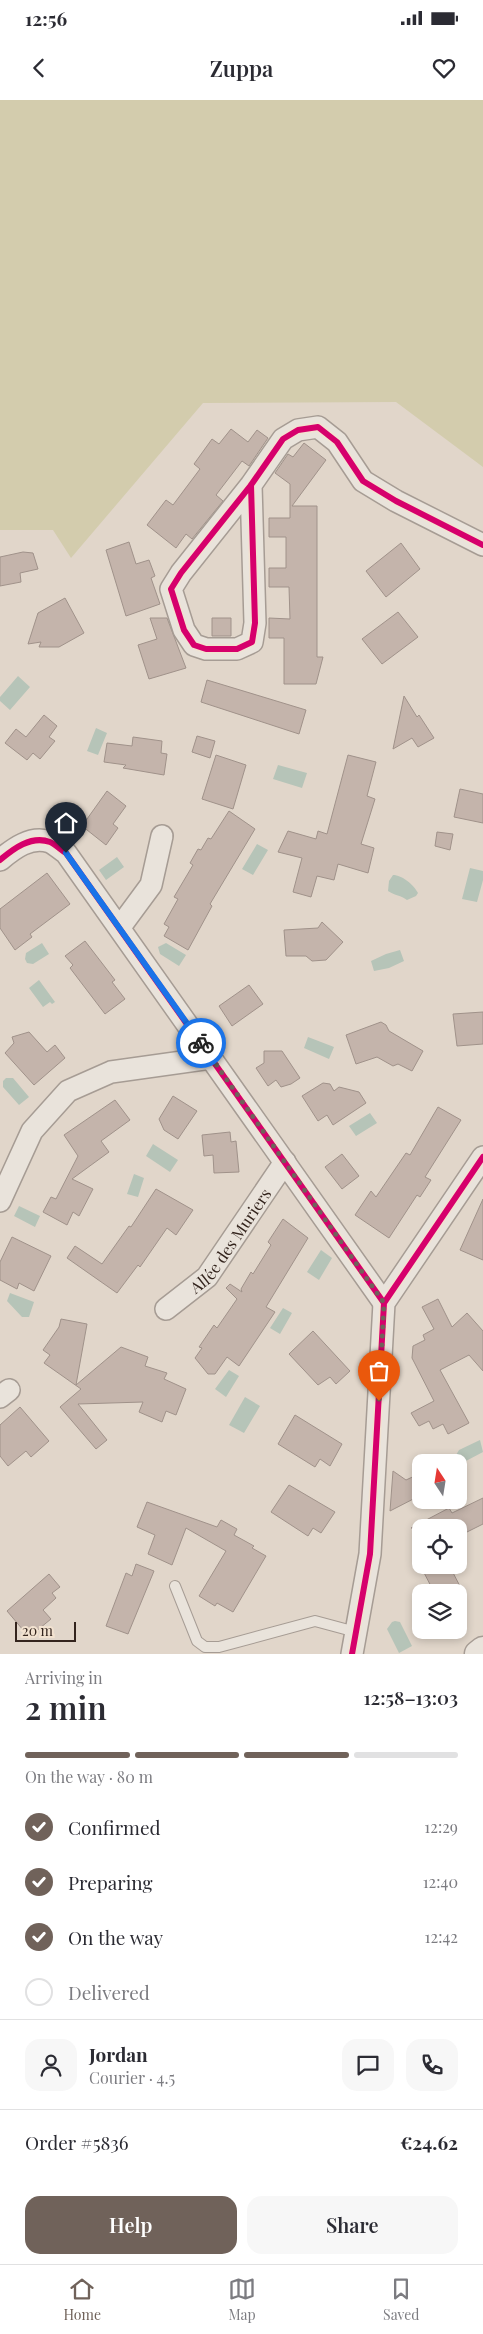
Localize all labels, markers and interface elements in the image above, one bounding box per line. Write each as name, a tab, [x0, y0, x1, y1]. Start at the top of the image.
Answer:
text: 12:56	[25, 5, 67, 31]
text: Zuppa	[210, 53, 273, 83]
icon: back	[25, 54, 53, 82]
icon: heart	[430, 54, 458, 82]
pin	[45, 802, 87, 853]
icon: home	[52, 809, 80, 837]
courier	[176, 1018, 226, 1068]
icon: bike	[187, 1029, 215, 1057]
street label: Allée des Muriers	[184, 1184, 275, 1298]
pin	[358, 1350, 400, 1401]
icon: bag	[365, 1357, 393, 1385]
north arrow	[412, 1454, 468, 1509]
map controls	[412, 1454, 467, 1639]
button: locate	[412, 1519, 467, 1574]
button: layers	[412, 1584, 467, 1639]
scale bar	[15, 1619, 76, 1642]
text: 20 m	[22, 1621, 53, 1640]
text: Arriving in	[25, 1667, 103, 1688]
text: 12:58–13:03	[363, 1684, 458, 1710]
text: 2 min	[25, 1685, 107, 1728]
text: On the way · 80 m	[25, 1766, 153, 1787]
icon: check	[25, 1813, 53, 1841]
text: Confirmed	[68, 1814, 161, 1840]
text: 12:29	[424, 1816, 458, 1837]
icon: check	[25, 1868, 53, 1896]
text: Preparing	[68, 1869, 153, 1895]
text: 12:40	[423, 1871, 458, 1892]
icon: check	[25, 1923, 53, 1951]
text: On the way	[68, 1924, 163, 1950]
text: 12:42	[425, 1926, 458, 1947]
text: Delivered	[68, 1979, 150, 2005]
button: person	[25, 2039, 77, 2091]
button: chat	[342, 2039, 394, 2091]
button: phone	[406, 2039, 458, 2091]
text: Jordan	[89, 2041, 148, 2067]
text: Courier · 4.5	[89, 2067, 175, 2088]
text: Order #5836	[25, 2129, 129, 2155]
text: €24.62	[400, 2129, 458, 2155]
button: Help	[25, 2196, 237, 2254]
button: Share	[247, 2196, 458, 2254]
tab: Home	[64, 2275, 101, 2324]
tab: Map	[228, 2275, 256, 2324]
tab: Saved	[383, 2275, 419, 2324]

